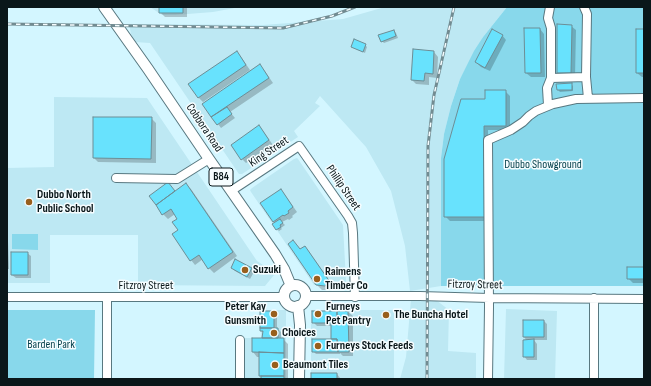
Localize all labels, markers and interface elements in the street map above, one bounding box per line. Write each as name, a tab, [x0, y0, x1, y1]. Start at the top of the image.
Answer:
street label: Cobbora Road	[183, 101, 225, 155]
street label: King Street	[246, 133, 292, 171]
park label: Dubbo Showground	[504, 158, 582, 172]
street label: Phillip Street	[323, 163, 363, 213]
road number: B84	[209, 168, 233, 186]
place label: Dubbo North Public School	[37, 188, 94, 216]
marker: Dubbo North Public School	[24, 197, 34, 207]
place label: Suzuki	[253, 263, 281, 277]
marker: Suzuki	[240, 265, 250, 275]
place label: Raimens Timber Co	[325, 265, 368, 293]
marker: Raimens Timber Co	[312, 274, 322, 284]
street label: Fitzroy Street	[447, 277, 503, 293]
street label: Fitzroy Street	[118, 279, 174, 293]
place label: Peter Kay Gunsmith	[225, 300, 266, 328]
place label: Furneys Pet Pantry	[326, 300, 371, 328]
place label: The Buncha Hotel	[394, 308, 468, 322]
marker: Peter Kay Gunsmith	[269, 309, 279, 319]
marker: Furneys Pet Pantry	[313, 309, 323, 319]
marker: The Buncha Hotel	[381, 310, 391, 320]
place label: Choices	[282, 326, 316, 340]
marker: Choices	[269, 328, 279, 338]
park label: Barden Park	[27, 338, 75, 352]
place label: Furneys Stock Feeds	[326, 339, 413, 353]
marker: Furneys Stock Feeds	[313, 341, 323, 351]
place label: Beaumont Tiles	[283, 358, 348, 372]
marker: Beaumont Tiles	[270, 360, 280, 370]

